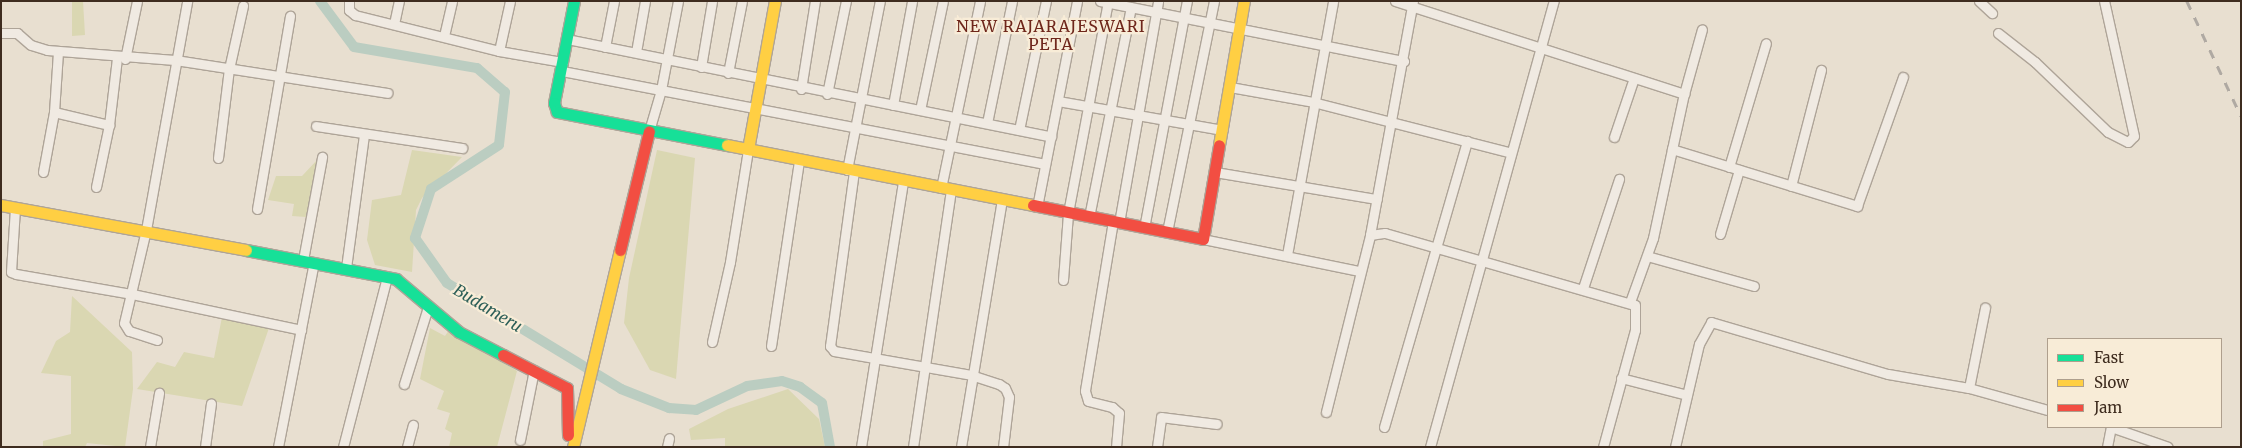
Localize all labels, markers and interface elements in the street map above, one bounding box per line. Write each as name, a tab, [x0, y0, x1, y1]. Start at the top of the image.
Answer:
district label: NEW RAJARAJESWARI PETA	[954, 16, 1148, 54]
water label: Budameru	[450, 280, 526, 336]
legend	[2047, 338, 2222, 428]
text: Fast	[2094, 348, 2124, 367]
text: Slow	[2094, 373, 2129, 392]
text: Jam	[2094, 398, 2122, 417]

